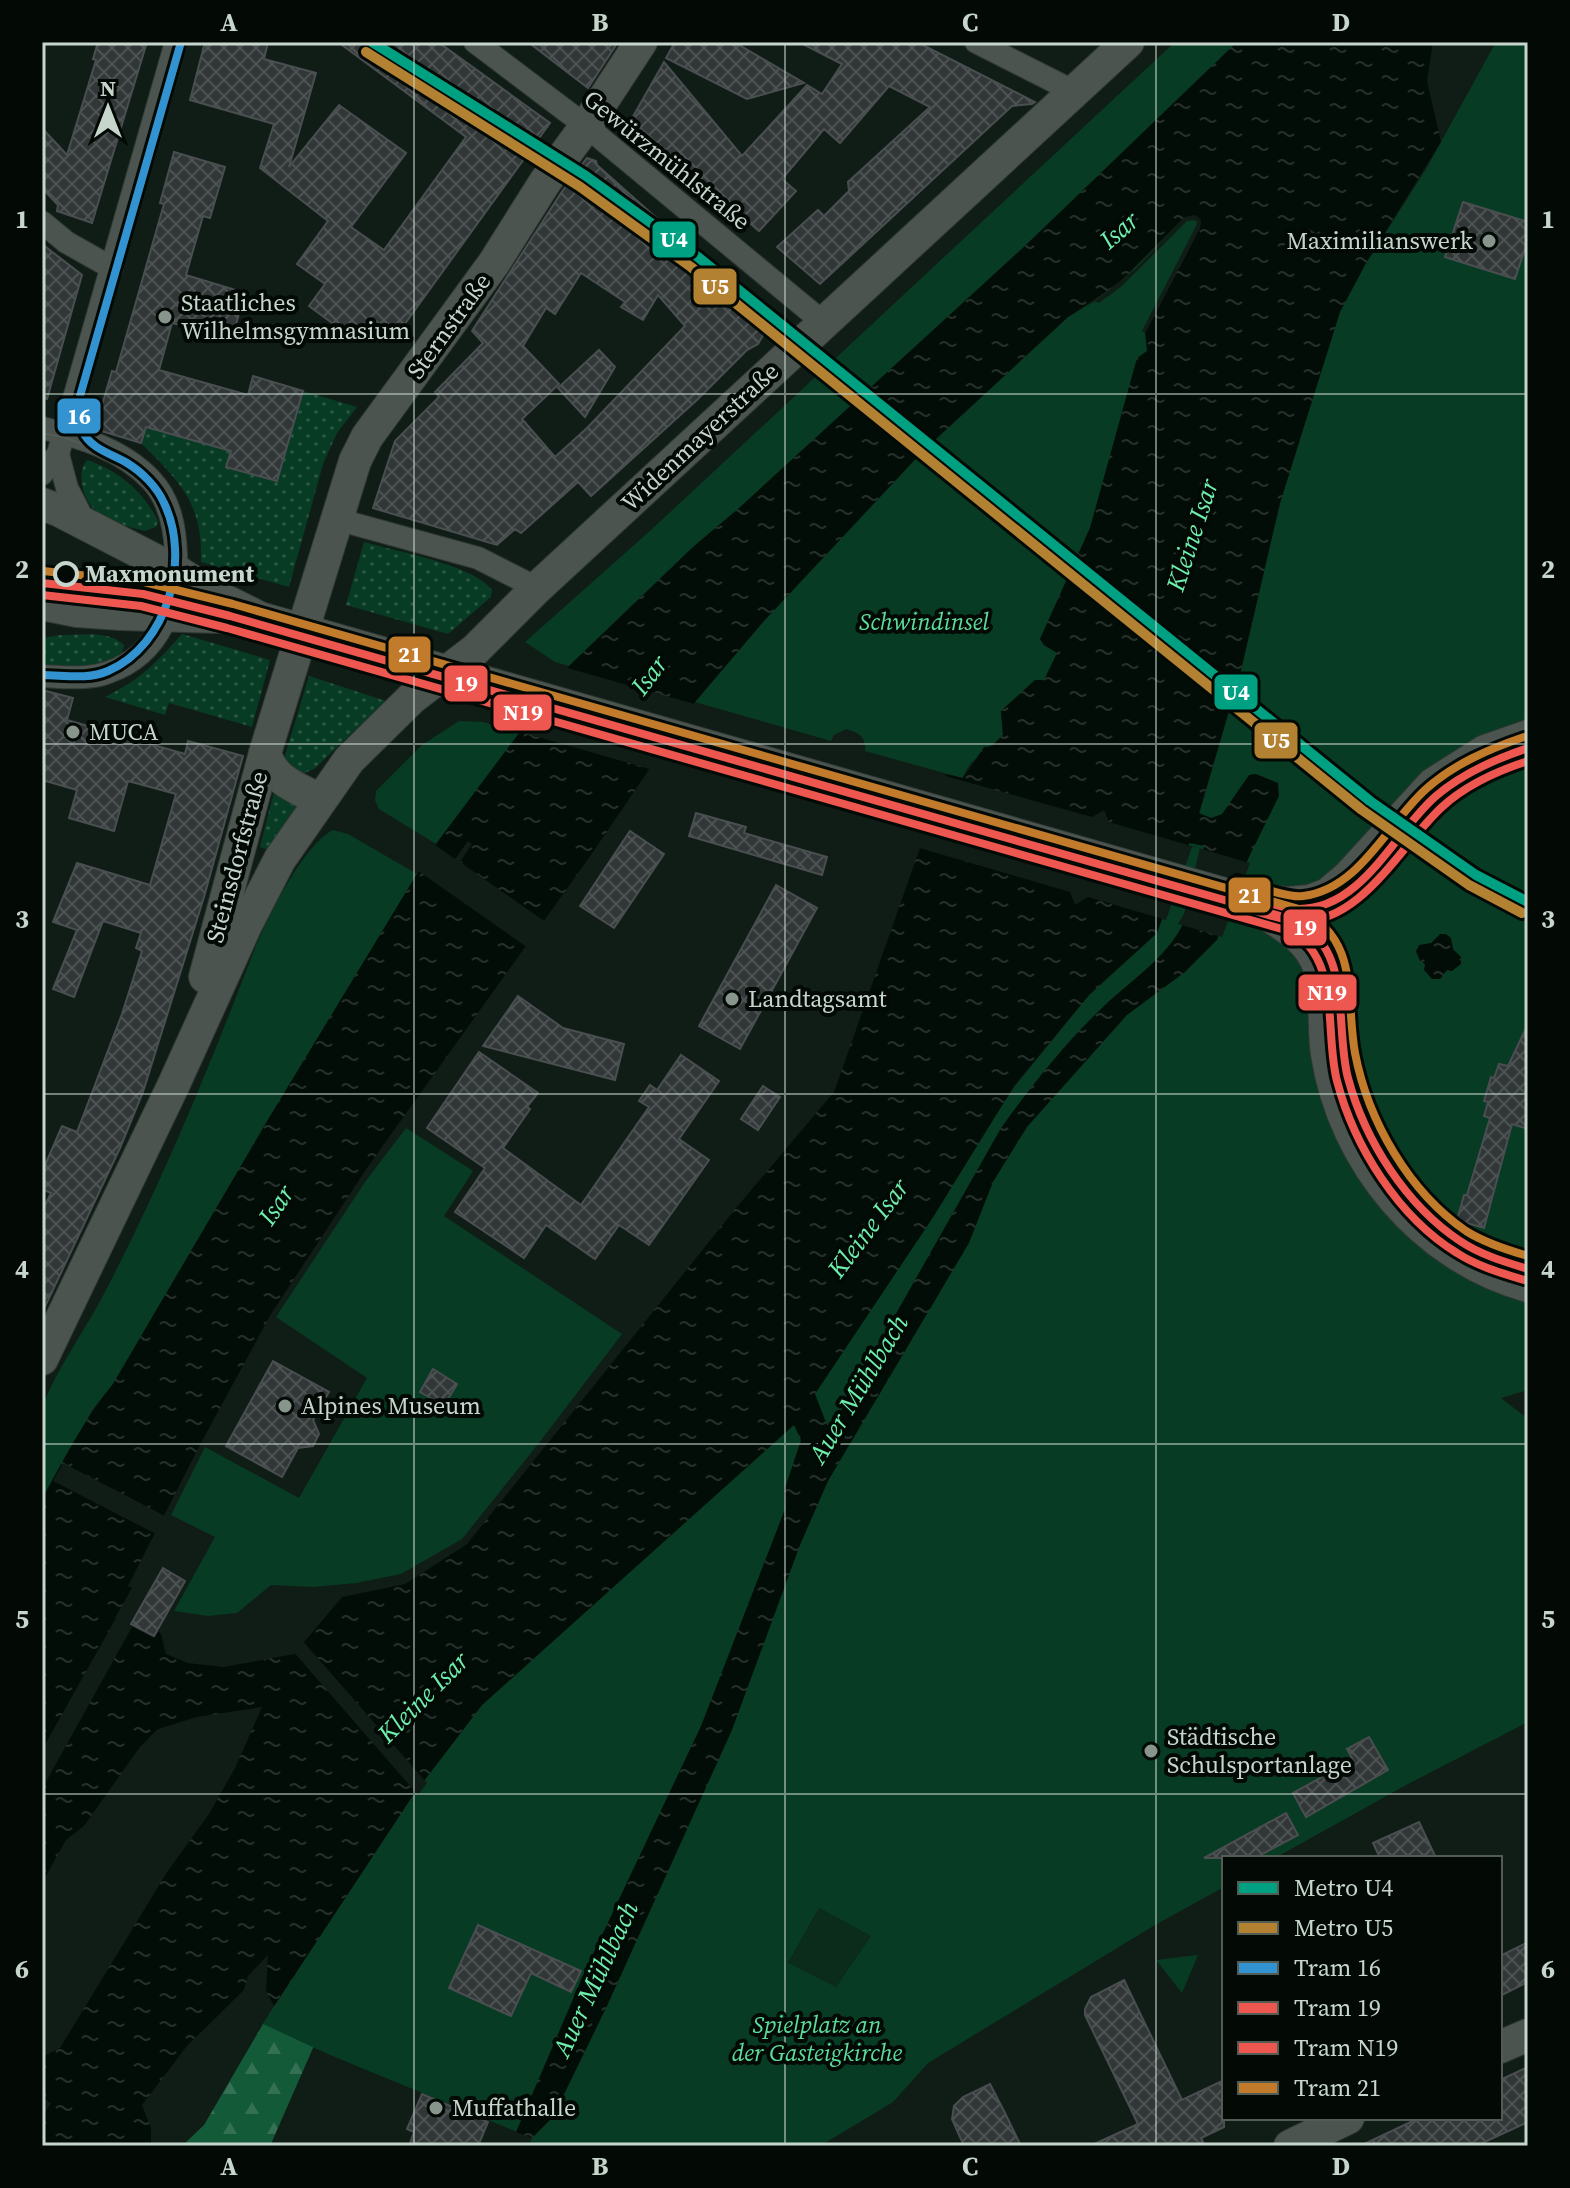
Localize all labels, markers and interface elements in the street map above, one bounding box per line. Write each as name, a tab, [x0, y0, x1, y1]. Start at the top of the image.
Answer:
text: A	[220, 4, 238, 40]
text: B	[592, 4, 609, 40]
text: C	[962, 4, 978, 40]
text: D	[1332, 4, 1350, 40]
north arrow	[68, 68, 148, 148]
text: N	[100, 73, 116, 103]
street label: Gewürzmühlstraße	[577, 82, 758, 237]
text: 1	[15, 201, 29, 237]
text: 1	[1541, 201, 1555, 237]
water label: Isar	[1091, 202, 1147, 258]
line badge: U4	[651, 220, 697, 259]
text: U4	[660, 224, 688, 254]
place label: Maximilianswerk	[1287, 224, 1474, 257]
marker: Maximilianswerk	[1480, 232, 1498, 250]
street label: Sternstraße	[399, 266, 498, 385]
line badge: U5	[692, 267, 738, 306]
text: U5	[701, 271, 729, 301]
place label: Staatliches Wilhelmsgymnasium	[181, 286, 410, 347]
marker: Staatliches Wilhelmsgymnasium	[156, 308, 174, 326]
street label: Widenmayerstraße	[614, 355, 786, 518]
line badge: 16	[56, 397, 102, 435]
text: 16	[67, 401, 91, 431]
water label: Kleine Isar	[1157, 474, 1227, 597]
text: 2	[15, 551, 29, 587]
text: 2	[1541, 551, 1555, 587]
place label: Maxmonument	[85, 557, 255, 590]
marker: Maxmonument	[54, 562, 78, 586]
park label: Schwindinsel	[859, 605, 989, 638]
line badge: 21	[387, 635, 432, 674]
text: 21	[398, 639, 422, 669]
water label: Isar	[621, 647, 676, 703]
line badge: 19	[443, 664, 489, 703]
text: 19	[454, 668, 478, 698]
line badge: U4	[1213, 673, 1259, 711]
text: U4	[1222, 677, 1250, 707]
line badge: N19	[492, 693, 553, 732]
text: N19	[503, 697, 543, 727]
place label: MUCA	[89, 715, 159, 748]
line badge: U5	[1253, 721, 1299, 760]
marker: MUCA	[64, 723, 82, 741]
text: U5	[1262, 725, 1290, 755]
street label: Steinsdorfstraße	[198, 767, 275, 946]
line badge: 21	[1227, 876, 1272, 914]
text: 21	[1238, 880, 1262, 910]
text: 3	[15, 901, 29, 937]
text: 3	[1541, 901, 1555, 937]
line badge: 19	[1282, 908, 1328, 947]
text: 19	[1293, 912, 1317, 942]
line badge: N19	[1297, 973, 1358, 1012]
text: N19	[1307, 977, 1347, 1007]
place label: Landtagsamt	[748, 982, 887, 1015]
marker: Landtagsamt	[723, 990, 741, 1008]
water label: Kleine Isar	[818, 1170, 918, 1286]
water label: Isar	[249, 1177, 303, 1233]
text: 4	[15, 1251, 29, 1287]
text: 4	[1541, 1251, 1555, 1287]
water label: Auer Mühlbach	[798, 1308, 917, 1472]
place label: Alpines Museum	[301, 1389, 481, 1422]
marker: Alpines Museum	[276, 1397, 294, 1415]
text: 5	[15, 1601, 29, 1637]
text: 5	[1541, 1601, 1555, 1637]
water label: Kleine Isar	[369, 1643, 477, 1751]
place label: Städtische Schulsportanlage	[1167, 1720, 1352, 1781]
marker: Städtische Schulsportanlage	[1142, 1742, 1160, 1760]
legend	[1222, 1856, 1502, 2120]
text: Metro U4	[1294, 1871, 1393, 1904]
water label: Auer Mühlbach	[542, 1895, 647, 2065]
text: Metro U5	[1294, 1911, 1393, 1944]
text: 6	[15, 1951, 29, 1987]
text: Tram 16	[1294, 1951, 1381, 1984]
text: 6	[1541, 1951, 1555, 1987]
text: Tram 19	[1294, 1991, 1381, 2024]
park label: Spielplatz an der Gasteigkirche	[732, 2008, 902, 2069]
text: Tram N19	[1294, 2031, 1399, 2064]
text: Tram 21	[1294, 2071, 1381, 2104]
place label: Muffathalle	[452, 2091, 576, 2124]
marker: Muffathalle	[427, 2099, 445, 2117]
text: A	[220, 2148, 238, 2184]
text: B	[592, 2148, 609, 2184]
text: C	[962, 2148, 978, 2184]
text: D	[1332, 2148, 1350, 2184]

